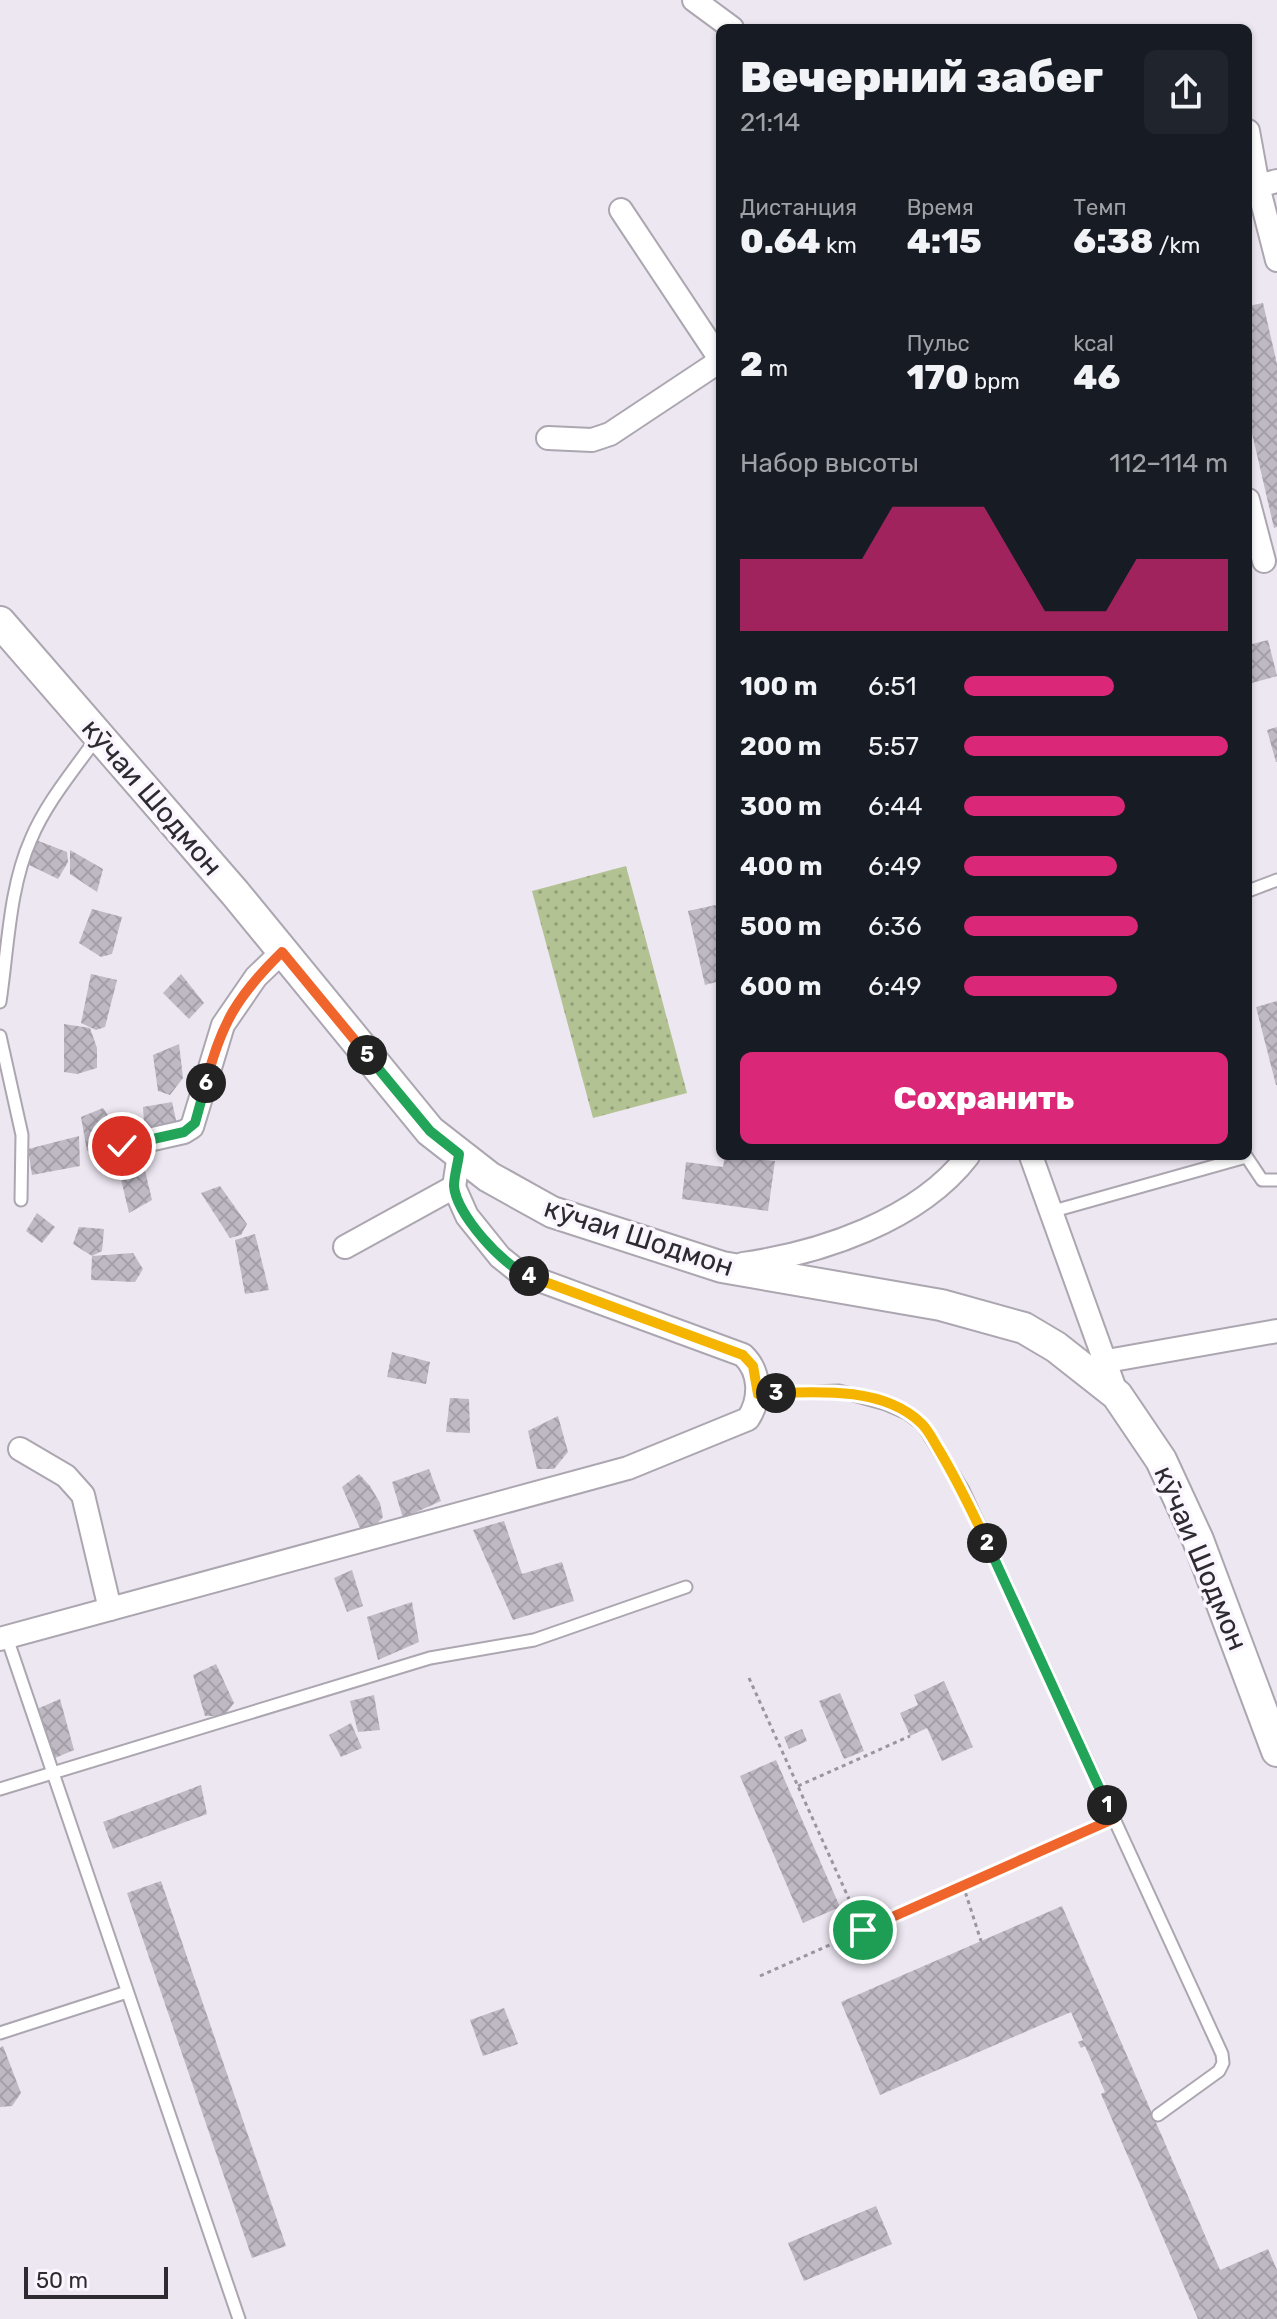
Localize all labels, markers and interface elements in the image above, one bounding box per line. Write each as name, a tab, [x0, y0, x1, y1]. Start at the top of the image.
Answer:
button: share	[1144, 50, 1228, 134]
text: Вечерний забег	[740, 51, 1103, 103]
text: 21:14	[740, 107, 800, 138]
text: Дистанция	[740, 194, 857, 221]
text: Время	[907, 194, 974, 221]
text: Темп	[1073, 194, 1126, 221]
text: 0.64	[740, 221, 821, 262]
text: 4:15	[907, 221, 982, 262]
text: 6:38	[1073, 221, 1153, 262]
text: km	[821, 232, 857, 259]
text: /km	[1153, 232, 1200, 259]
text: Пульс	[907, 330, 970, 357]
text: kcal	[1073, 330, 1114, 357]
text: 2	[740, 344, 763, 385]
text: m	[763, 355, 788, 382]
text: 170	[907, 357, 969, 398]
text: 46	[1073, 357, 1120, 398]
text: bpm	[969, 368, 1020, 395]
text: Набор высоты	[740, 448, 919, 479]
text: 112–114 m	[1109, 448, 1228, 479]
text: 100 m	[740, 671, 818, 702]
text: 6:51	[868, 671, 917, 702]
street label: кӯчаи Шодмон	[75, 712, 229, 882]
text: 200 m	[740, 731, 822, 762]
text: 5:57	[868, 731, 919, 762]
text: 300 m	[740, 791, 822, 822]
text: 6:44	[868, 791, 923, 822]
text: 400 m	[740, 851, 822, 882]
text: 6:49	[868, 851, 922, 882]
text: 500 m	[740, 911, 822, 942]
text: 6:36	[868, 911, 922, 942]
text: 600 m	[740, 971, 822, 1002]
text: 6:49	[868, 971, 922, 1002]
pin: 5	[347, 1035, 387, 1075]
text: 5	[360, 1041, 374, 1068]
button: Сохранить	[740, 1052, 1228, 1144]
pin: 6	[186, 1063, 226, 1103]
text: 6	[199, 1069, 213, 1096]
pin	[88, 1112, 156, 1180]
icon: check	[100, 1124, 144, 1168]
street label: кӯчаи Шодмон	[540, 1191, 738, 1283]
pin: 4	[509, 1256, 549, 1296]
text: 4	[521, 1262, 537, 1289]
pin: 3	[756, 1373, 796, 1413]
text: 3	[769, 1379, 783, 1406]
street label: кӯчаи Шодмон	[1147, 1461, 1255, 1655]
pin: 2	[967, 1523, 1007, 1563]
text: 2	[980, 1529, 994, 1556]
pin: 1	[1087, 1785, 1127, 1825]
text: 1	[1102, 1791, 1112, 1818]
pin	[829, 1896, 897, 1964]
icon: arrive	[841, 1908, 885, 1952]
scale bar	[24, 2263, 168, 2299]
text: 50 m	[36, 2267, 88, 2294]

